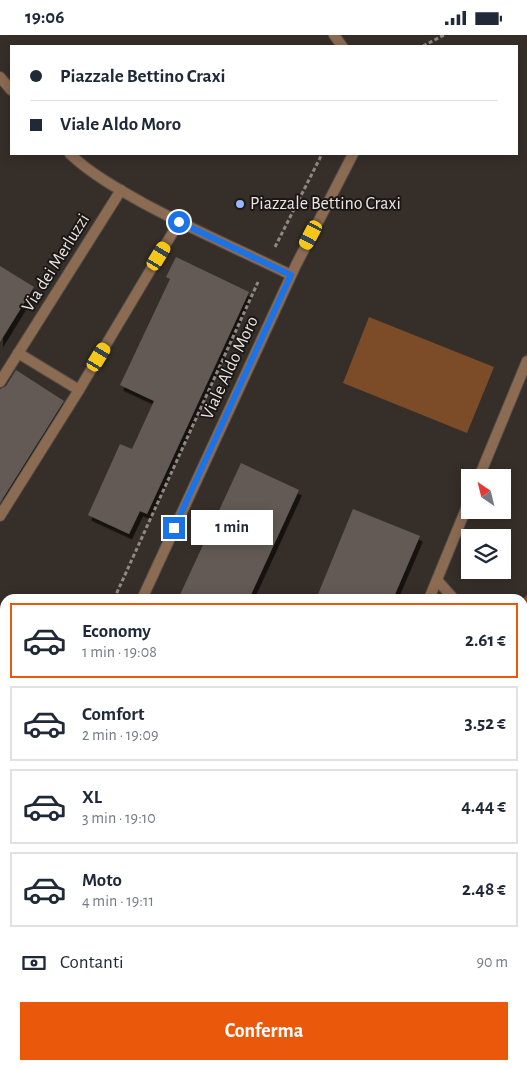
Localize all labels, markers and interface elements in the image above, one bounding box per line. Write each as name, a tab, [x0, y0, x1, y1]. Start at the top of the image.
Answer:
text: 19:06	[25, 8, 64, 27]
text: Piazzale Bettino Craxi	[60, 67, 225, 86]
text: Viale Aldo Moro	[60, 115, 181, 134]
place label: Piazzale Bettino Craxi	[250, 195, 401, 213]
marker: Piazzale Bettino Craxi	[234, 198, 246, 210]
street label: Via dei Merluzzi	[19, 211, 93, 315]
route start	[168, 211, 190, 233]
car	[297, 218, 324, 252]
car	[144, 239, 173, 273]
street label: Viale Aldo Moro	[198, 313, 262, 422]
car	[84, 340, 113, 374]
north arrow	[461, 469, 511, 519]
map controls	[461, 469, 511, 579]
callout: 1 min	[192, 511, 274, 545]
route end	[163, 517, 185, 539]
text: 1 min	[215, 519, 249, 535]
button: layers	[461, 529, 511, 579]
icon: car	[22, 618, 67, 663]
text: Economy	[82, 622, 151, 641]
text: 2.61 €	[465, 631, 506, 650]
text: 1 min · 19:08	[82, 644, 157, 660]
icon: car	[22, 701, 67, 746]
text: Comfort	[82, 705, 144, 724]
text: 3.52 €	[465, 714, 506, 733]
text: 2 min · 19:09	[82, 727, 158, 743]
icon: car	[22, 784, 67, 829]
text: XL	[82, 788, 102, 807]
text: 4.44 €	[461, 797, 506, 816]
text: 3 min · 19:10	[82, 810, 156, 826]
icon: car	[22, 867, 67, 912]
text: Moto	[82, 871, 122, 890]
text: 2.48 €	[462, 880, 506, 899]
text: 4 min · 19:11	[82, 893, 154, 909]
icon: cash	[20, 949, 48, 977]
text: Contanti	[60, 953, 124, 972]
text: 90 m	[477, 954, 508, 970]
button: Conferma	[20, 1002, 508, 1060]

